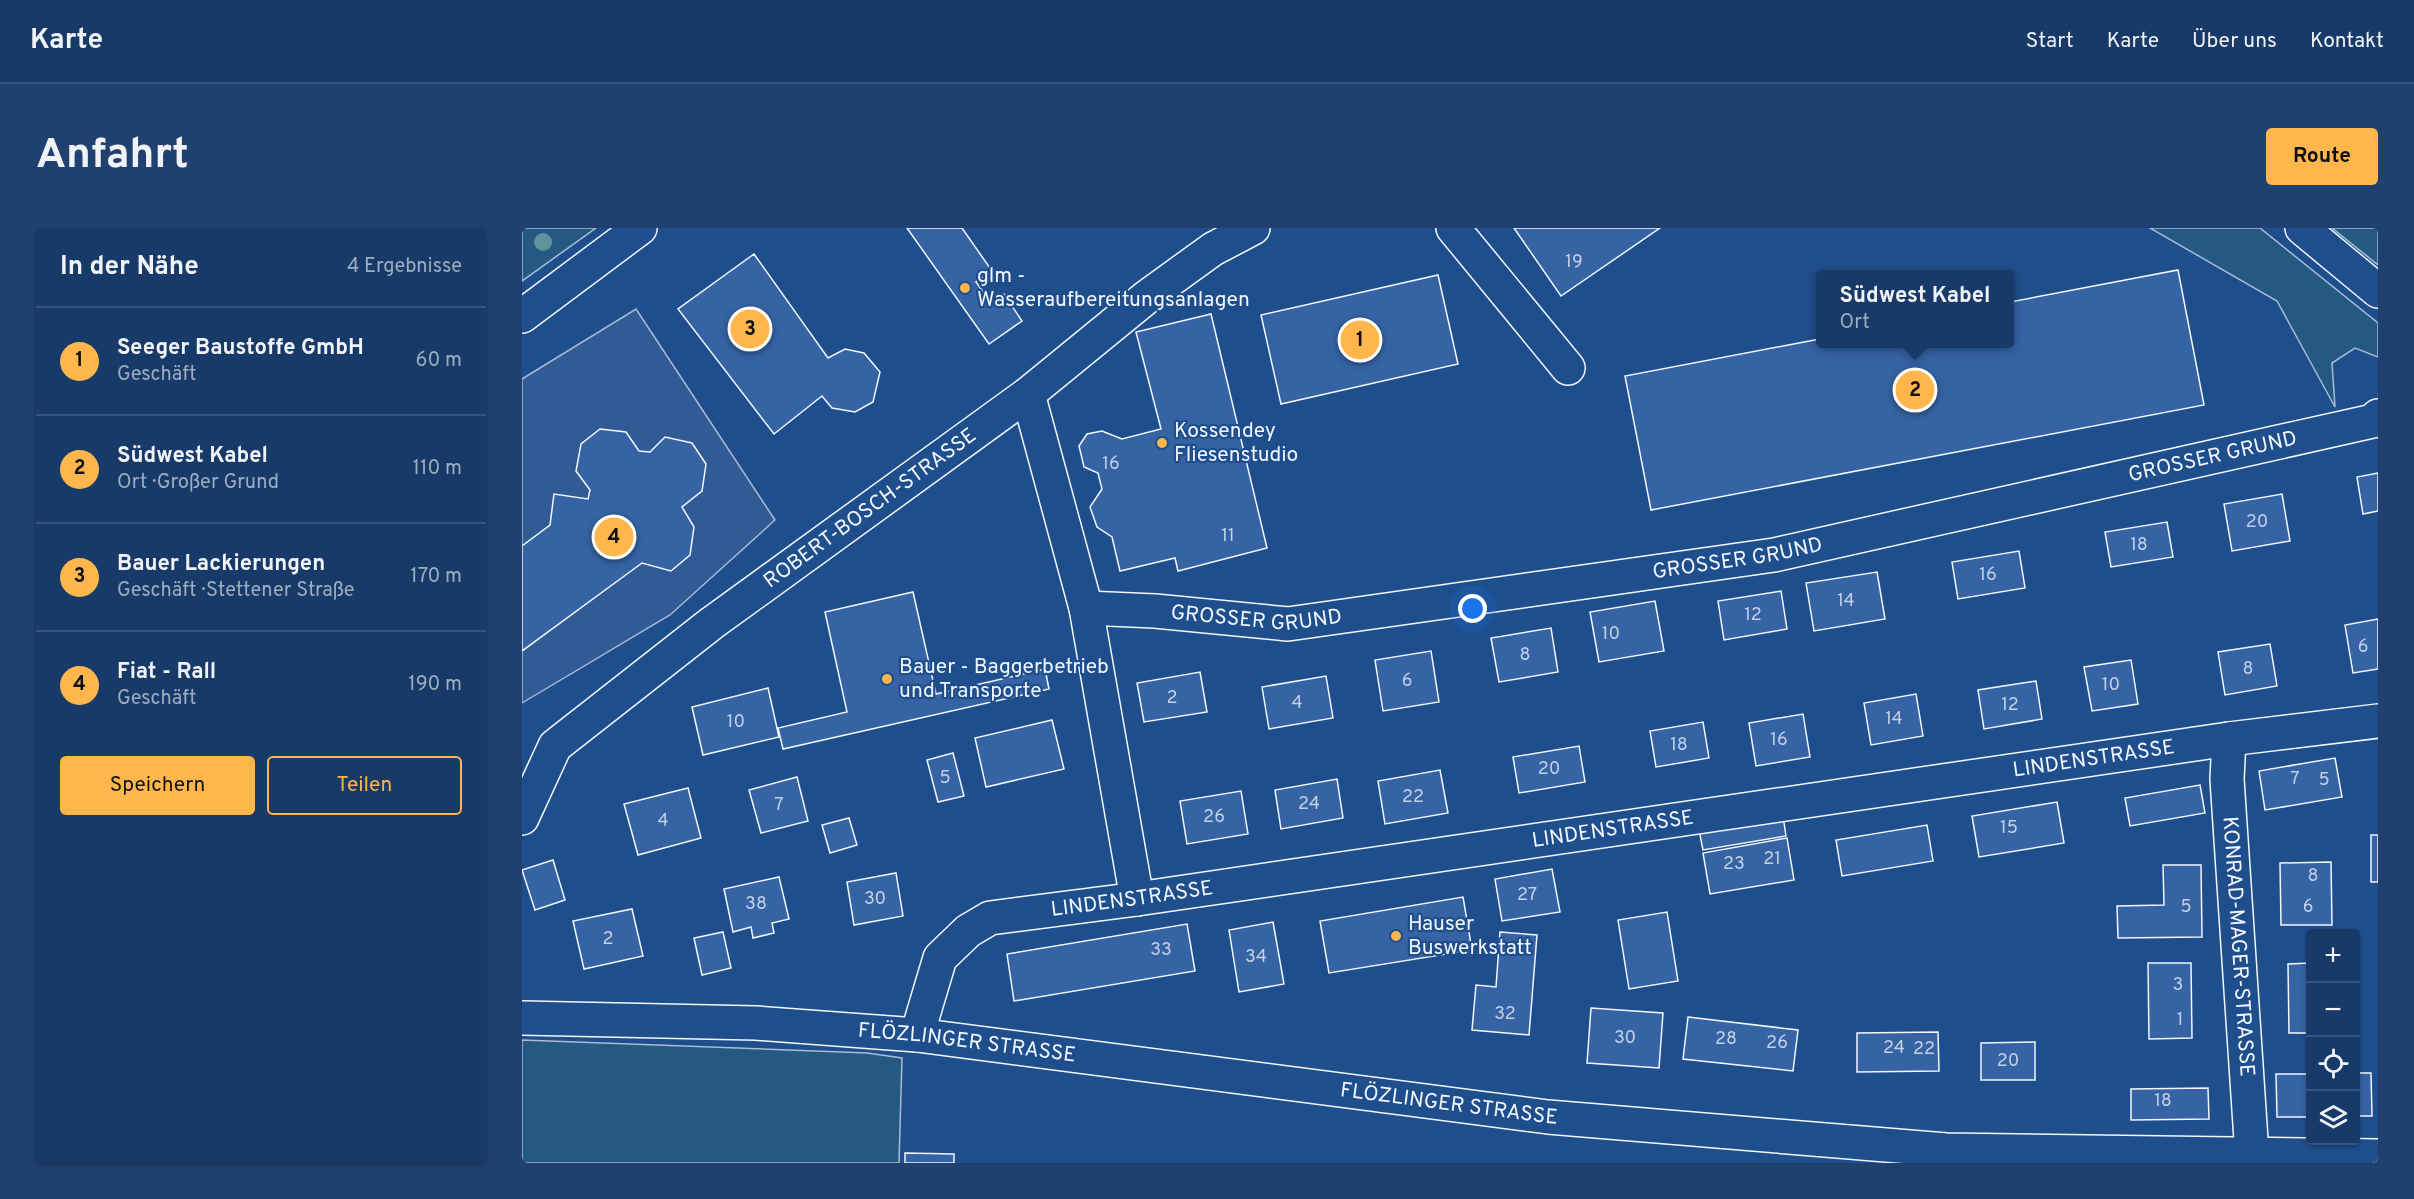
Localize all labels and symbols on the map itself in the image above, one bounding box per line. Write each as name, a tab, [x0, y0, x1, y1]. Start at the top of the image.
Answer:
house number: 19	[1565, 251, 1583, 274]
place label: glm - Wasseraufbereitungsanlagen	[977, 263, 1250, 314]
marker: glm - Wasseraufbereitungsanlagen	[958, 281, 972, 295]
pin: 3	[730, 306, 770, 352]
pin: 1	[1340, 318, 1380, 362]
pin: 2	[1896, 368, 1934, 412]
place label: Kossendey Fliesenstudio	[1174, 418, 1298, 469]
street label: ROBERT-BOSCH-STRASSE	[758, 422, 982, 595]
street label: GROSSER GRUND	[2126, 425, 2300, 489]
marker: Kossendey Fliesenstudio	[1155, 436, 1169, 450]
house number: 16	[1102, 453, 1120, 476]
house number: 20	[2246, 511, 2268, 534]
pin: 4	[594, 514, 634, 560]
house number: 11	[1221, 525, 1235, 548]
street label: GROSSER GRUND	[1651, 531, 1825, 586]
house number: 18	[2130, 534, 2148, 557]
house number: 16	[1979, 564, 1997, 587]
house number: 14	[1837, 590, 1855, 613]
your location	[1458, 594, 1487, 623]
street label: GROSSER GRUND	[1169, 599, 1344, 638]
house number: 12	[1744, 604, 1762, 627]
house number: 10	[1602, 623, 1620, 646]
house number: 6	[2358, 636, 2368, 659]
house number: 8	[1520, 644, 1531, 667]
place label: Bauer - Baggerbetrieb und Transporte	[899, 654, 1109, 705]
house number: 8	[2243, 658, 2254, 681]
house number: 6	[1402, 670, 1412, 693]
marker: Bauer - Baggerbetrieb und Transporte	[880, 672, 894, 686]
house number: 10	[2102, 674, 2120, 697]
house number: 2	[1166, 687, 1178, 710]
house number: 4	[1291, 692, 1303, 715]
house number: 12	[2001, 694, 2019, 717]
house number: 14	[1885, 708, 1903, 731]
house number: 10	[727, 711, 745, 734]
house number: 16	[1770, 729, 1788, 752]
house number: 18	[1670, 734, 1688, 757]
street label: LINDENSTRASSE	[2011, 734, 2177, 784]
house number: 20	[1538, 758, 1560, 781]
house number: 5	[939, 767, 951, 790]
house number: 7	[2290, 768, 2300, 791]
house number: 5	[2318, 769, 2330, 792]
house number: 22	[1402, 786, 1424, 809]
house number: 24	[1298, 793, 1320, 816]
house number: 7	[774, 794, 784, 817]
street label: LINDENSTRASSE	[1530, 804, 1696, 854]
house number: 26	[1203, 806, 1225, 829]
house number: 4	[657, 810, 669, 833]
street label: KONRAD-MAGER-STRASSE	[2216, 816, 2260, 1078]
house number: 15	[2000, 817, 2018, 840]
house number: 21	[1763, 848, 1781, 871]
house number: 23	[1723, 853, 1745, 876]
house number: 8	[2308, 865, 2319, 888]
street label: LINDENSTRASSE	[1049, 875, 1215, 924]
house number: 27	[1517, 884, 1537, 907]
house number: 30	[864, 888, 886, 911]
house number: 38	[745, 893, 767, 916]
house number: 5	[2180, 896, 2192, 919]
house number: 6	[2303, 896, 2313, 919]
place label: Hauser Buswerkstatt	[1408, 911, 1532, 962]
house number: 2	[602, 928, 614, 951]
marker: Hauser Buswerkstatt	[1389, 929, 1403, 943]
house number: 33	[1150, 939, 1172, 962]
house number: 34	[1245, 946, 1267, 969]
house number: 3	[2173, 974, 2183, 997]
house number: 32	[1494, 1003, 1516, 1026]
house number: 1	[2177, 1009, 2183, 1032]
street label: FLÖZLINGER STRASSE	[857, 1017, 1078, 1069]
house number: 30	[1614, 1027, 1636, 1050]
house number: 28	[1715, 1028, 1737, 1051]
house number: 26	[1766, 1032, 1788, 1055]
house number: 24	[1883, 1037, 1905, 1060]
house number: 22	[1913, 1038, 1935, 1061]
house number: 20	[1997, 1050, 2019, 1073]
street label: FLÖZLINGER STRASSE	[1338, 1077, 1559, 1131]
house number: 18	[2154, 1090, 2172, 1113]

